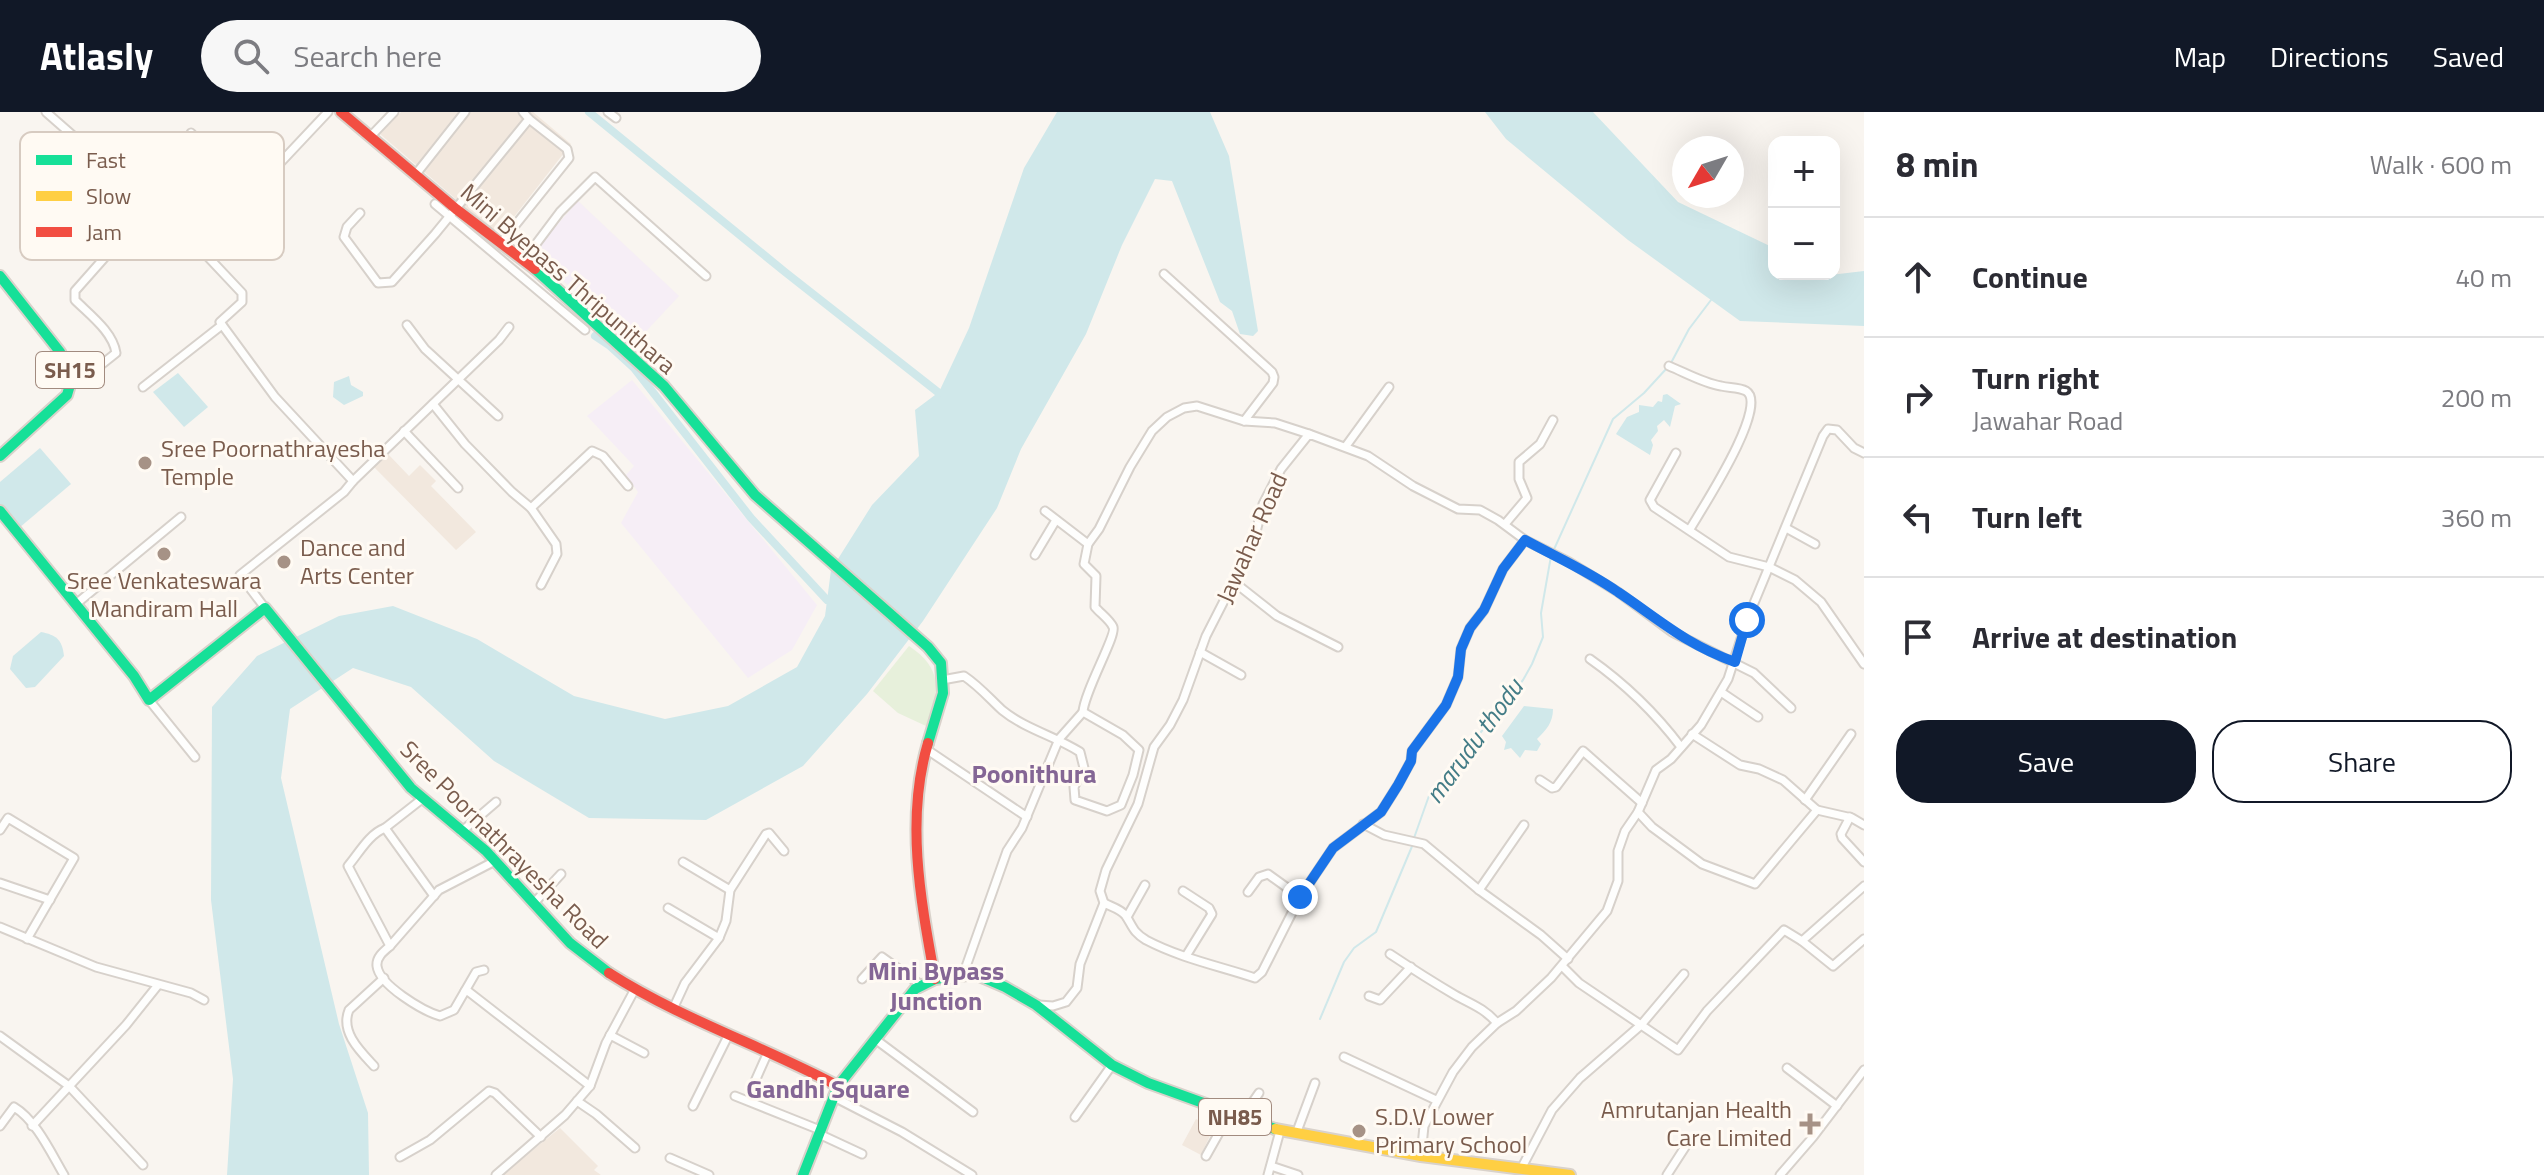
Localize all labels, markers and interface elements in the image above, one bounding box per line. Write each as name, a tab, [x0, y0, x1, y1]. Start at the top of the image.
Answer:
search box	[201, 20, 761, 92]
text: Atlasly	[40, 27, 153, 85]
text: Search here	[293, 33, 442, 79]
icon: search	[229, 34, 273, 78]
text: Map	[2174, 35, 2226, 78]
text: Directions	[2270, 35, 2389, 78]
text: Saved	[2433, 35, 2504, 78]
legend	[20, 132, 284, 260]
north arrow	[1672, 136, 1744, 208]
map controls	[1768, 136, 1840, 280]
button: +	[1768, 136, 1840, 208]
text: 8 min	[1896, 138, 1979, 190]
text: Fast	[86, 143, 126, 177]
text: Walk · 600 m	[2370, 145, 2512, 184]
street label: Mini Byepass Thripunithara	[453, 174, 684, 382]
text: Slow	[86, 179, 132, 213]
button: −	[1768, 208, 1840, 280]
text: Jam	[86, 215, 122, 249]
text: Continue	[1972, 254, 2088, 300]
icon: ahead	[1896, 255, 1940, 299]
text: 40 m	[2455, 258, 2512, 297]
road number: SH15	[36, 352, 104, 388]
text: Turn right	[1972, 355, 2100, 401]
icon: right	[1896, 375, 1940, 419]
text: 200 m	[2441, 378, 2512, 417]
text: Jawahar Road	[1972, 401, 2123, 440]
place label: Sree Poornathrayesha Temple	[161, 430, 385, 494]
marker: Sree Poornathrayesha Temple	[136, 454, 154, 472]
street label: Jawahar Road	[1206, 467, 1296, 609]
text: Turn left	[1972, 494, 2082, 540]
icon: left	[1896, 495, 1940, 539]
text: 360 m	[2441, 498, 2512, 537]
place label: Dance and Arts Center	[300, 529, 414, 593]
marker: Sree Venkateswara Mandiram Hall	[155, 545, 173, 563]
marker: Dance and Arts Center	[275, 553, 293, 571]
place label: Sree Venkateswara Mandiram Hall	[67, 562, 261, 626]
route start	[1729, 602, 1765, 638]
text: Arrive at destination	[1972, 614, 2237, 660]
icon: arrive	[1896, 615, 1940, 659]
water label: marudu thodu	[1415, 669, 1533, 811]
button: Save	[1896, 720, 2196, 803]
button: Share	[2212, 720, 2512, 803]
street label: Sree Poornathrayesha Road	[392, 732, 617, 957]
district label: Poonithura	[971, 754, 1097, 793]
route end	[1282, 879, 1318, 915]
district label: Mini Bypass Junction	[868, 951, 1004, 1020]
district label: Gandhi Square	[746, 1069, 910, 1108]
place label: Amrutanjan Health Care Limited	[1601, 1091, 1792, 1155]
place label: S.D.V Lower Primary School	[1375, 1098, 1527, 1162]
road number: NH85	[1199, 1099, 1271, 1135]
marker: Amrutanjan Health Care Limited	[1799, 1113, 1821, 1135]
marker: S.D.V Lower Primary School	[1350, 1122, 1368, 1140]

